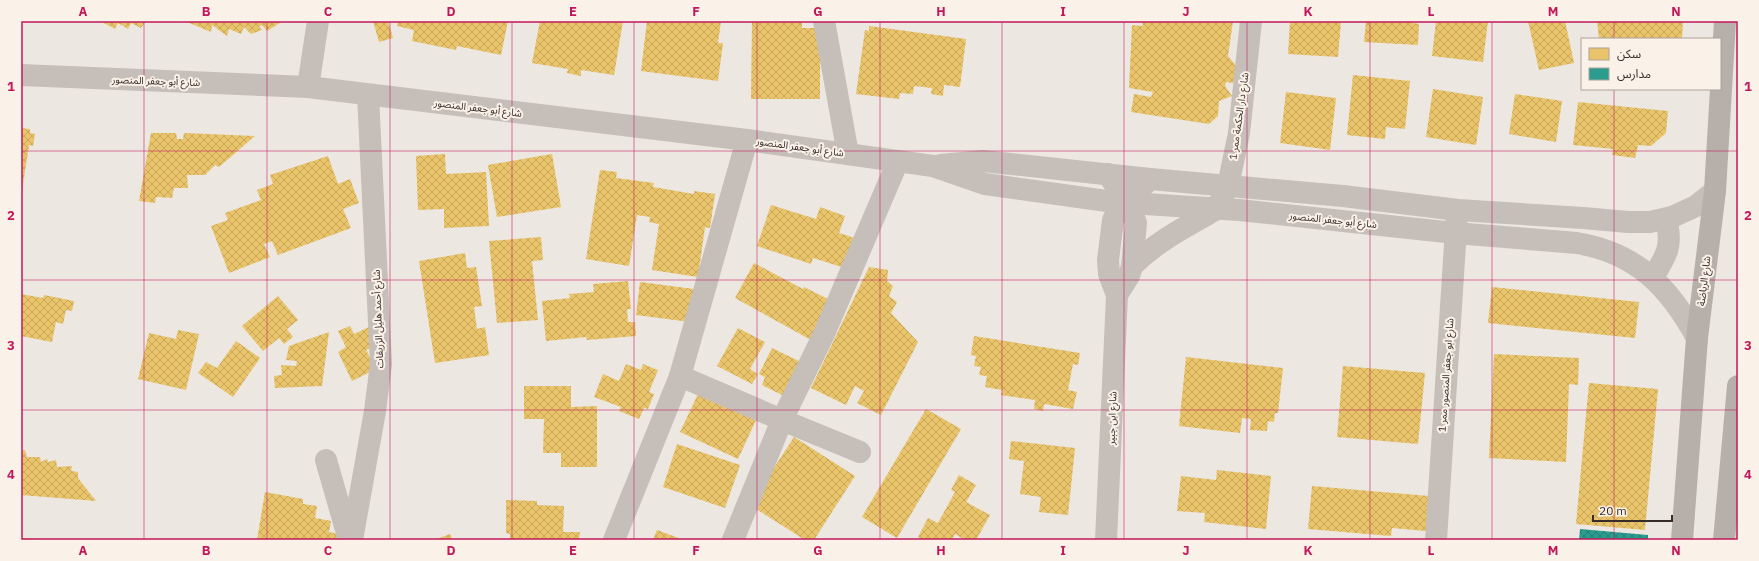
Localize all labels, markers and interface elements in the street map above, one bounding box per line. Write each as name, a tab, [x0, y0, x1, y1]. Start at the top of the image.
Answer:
text: A	[79, 3, 88, 20]
text: B	[202, 3, 211, 20]
text: C	[324, 3, 333, 20]
text: D	[446, 3, 456, 20]
text: E	[569, 3, 577, 20]
text: F	[692, 3, 700, 20]
text: G	[813, 3, 823, 20]
text: H	[936, 3, 946, 20]
text: I	[1060, 3, 1066, 20]
text: J	[1182, 3, 1190, 20]
text: K	[1303, 3, 1313, 20]
text: L	[1428, 3, 1435, 20]
text: M	[1548, 3, 1558, 20]
text: N	[1671, 3, 1681, 20]
legend	[1581, 38, 1721, 90]
text: سكن	[1617, 46, 1641, 61]
text: مدارس	[1617, 66, 1651, 81]
street label: شارع دار الحكمة ممر 1	[1226, 71, 1253, 161]
street label: شارع أبو جعفر المنصور	[111, 73, 201, 90]
text: 1	[7, 78, 15, 95]
text: 1	[1744, 78, 1752, 95]
street label: شارع أبو جعفر المنصور	[432, 96, 523, 121]
street label: شارع أبو جعفر المنصور	[754, 134, 845, 161]
text: 2	[7, 207, 15, 224]
text: 2	[1744, 207, 1752, 224]
street label: شارع أبو جعفر المنصور	[1287, 209, 1378, 232]
street label: شارع الرياضة	[1694, 255, 1715, 307]
street label: شارع أحمد هليل الزريقات	[370, 269, 387, 369]
street label: شارع ابو جعفر المنصور ممر 1	[1436, 317, 1457, 432]
text: 3	[7, 337, 15, 354]
text: 3	[1744, 337, 1752, 354]
street label: شارع ابن جبير	[1105, 391, 1120, 446]
text: 4	[7, 466, 15, 483]
text: 4	[1744, 466, 1752, 483]
scale bar	[1593, 497, 1672, 523]
text: 20 m	[1599, 503, 1627, 518]
text: A	[79, 542, 88, 559]
text: B	[202, 542, 211, 559]
text: C	[324, 542, 333, 559]
text: D	[446, 542, 456, 559]
text: E	[569, 542, 577, 559]
text: F	[692, 542, 700, 559]
text: G	[813, 542, 823, 559]
text: H	[936, 542, 946, 559]
text: I	[1060, 542, 1066, 559]
text: J	[1182, 542, 1190, 559]
text: K	[1303, 542, 1313, 559]
text: L	[1428, 542, 1435, 559]
text: M	[1548, 542, 1558, 559]
text: N	[1671, 542, 1681, 559]

